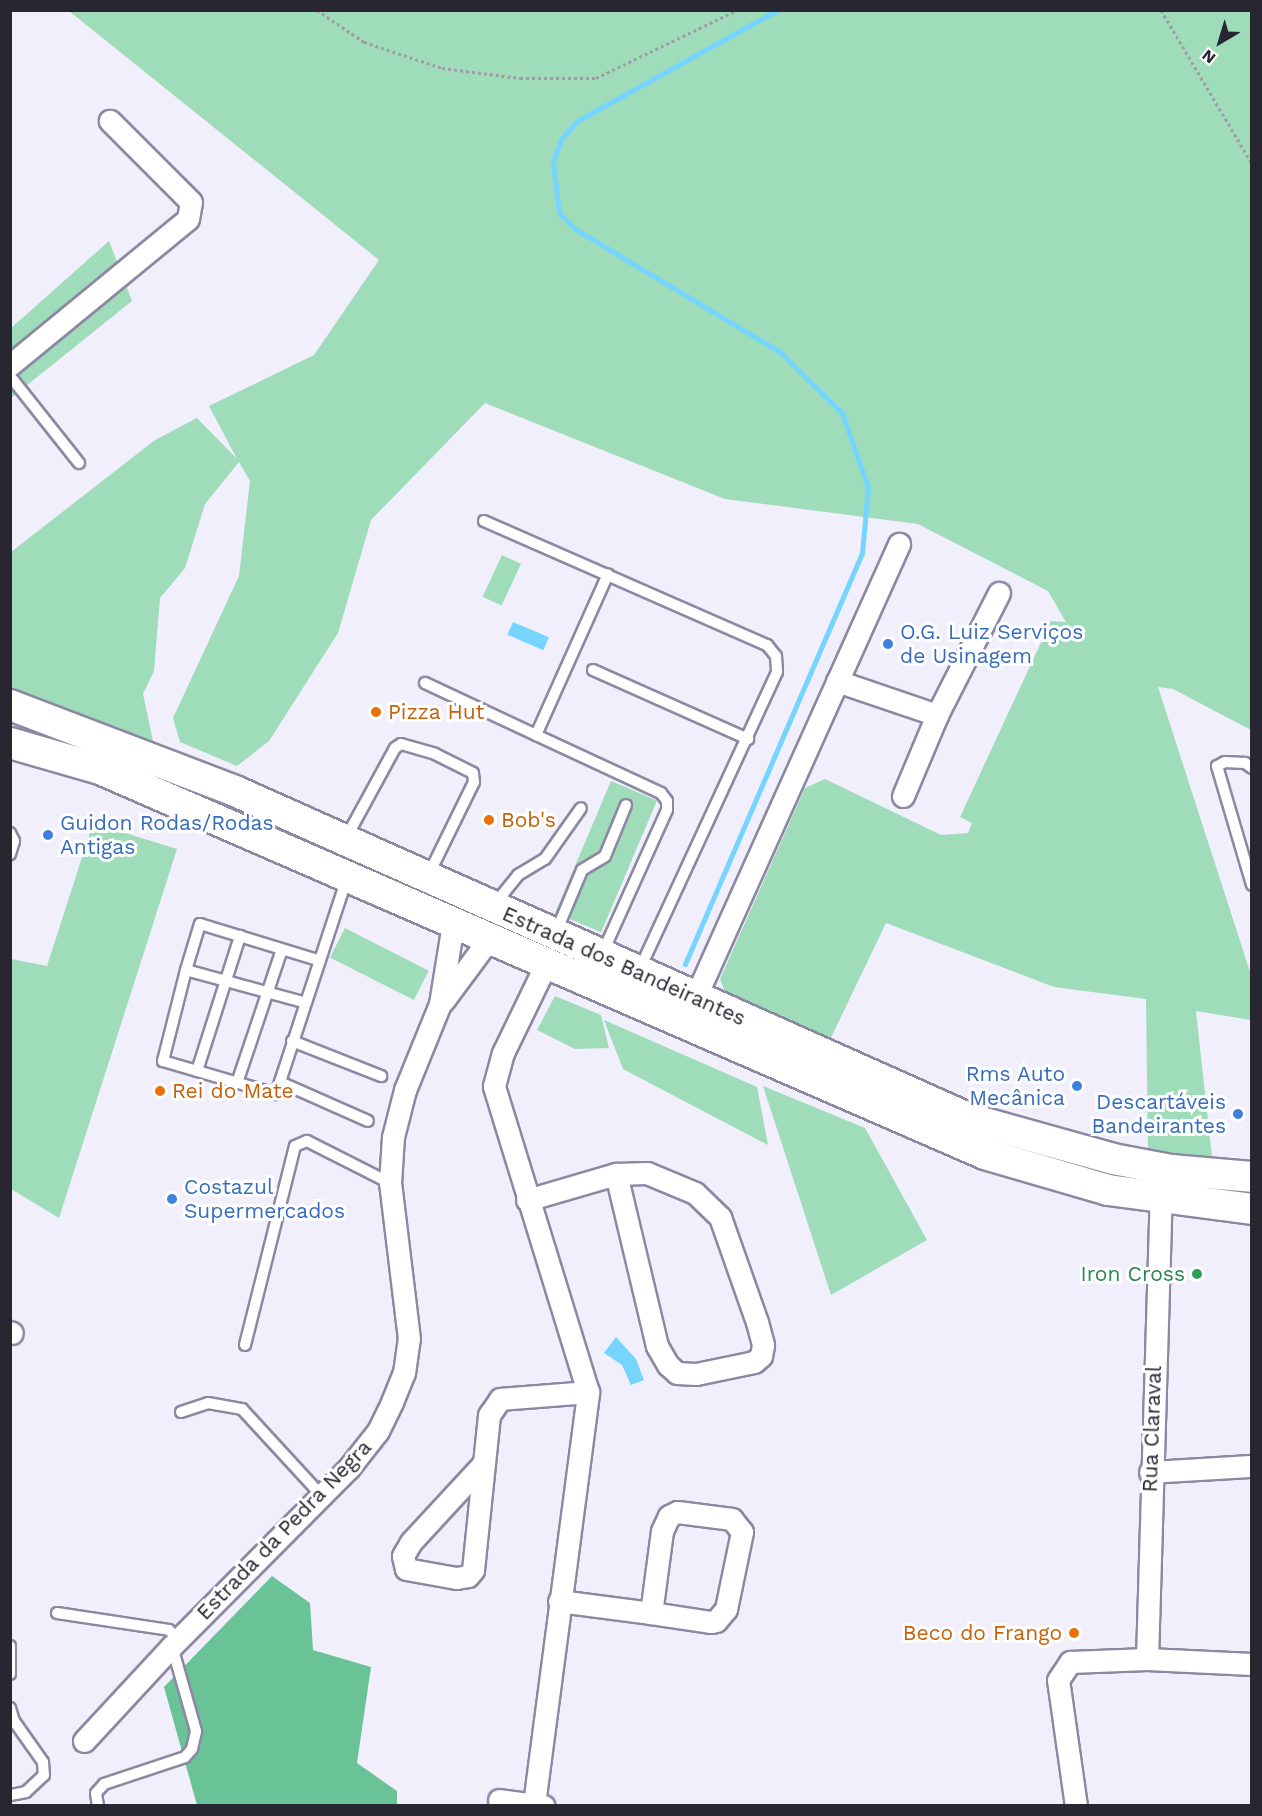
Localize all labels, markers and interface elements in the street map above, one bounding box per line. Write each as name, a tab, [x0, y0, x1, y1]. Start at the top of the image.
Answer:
north arrow	[1190, 12, 1250, 72]
text: N	[1198, 45, 1219, 68]
place label: O.G. Luiz Serviços de Usinagem	[900, 619, 1083, 669]
marker: O.G. Luiz Serviços de Usinagem	[881, 637, 895, 651]
place label: Pizza Hut	[388, 699, 485, 725]
marker: Pizza Hut	[369, 705, 383, 719]
place label: Bob's	[501, 807, 556, 833]
place label: Guidon Rodas/Rodas Antigas	[60, 810, 274, 860]
marker: Bob's	[482, 813, 496, 827]
marker: Guidon Rodas/Rodas Antigas	[41, 828, 55, 842]
street label: Estrada dos Bandeirantes	[498, 901, 750, 1031]
place label: Rms Auto Mecânica	[965, 1061, 1065, 1111]
place label: Rei do Mate	[172, 1078, 294, 1104]
marker: Rms Auto Mecânica	[1070, 1079, 1084, 1093]
marker: Rei do Mate	[153, 1084, 167, 1098]
place label: Descartáveis Bandeirantes	[1092, 1089, 1226, 1139]
marker: Descartáveis Bandeirantes	[1231, 1107, 1245, 1121]
place label: Costazul Supermercados	[184, 1174, 345, 1224]
marker: Costazul Supermercados	[165, 1192, 179, 1206]
place label: Iron Cross	[1081, 1261, 1185, 1287]
marker: Iron Cross	[1190, 1267, 1204, 1281]
street label: Rua Claraval	[1137, 1365, 1167, 1493]
street label: Estrada da Pedra Negra	[191, 1434, 377, 1626]
place label: Beco do Frango	[903, 1620, 1062, 1646]
marker: Beco do Frango	[1067, 1626, 1081, 1640]

